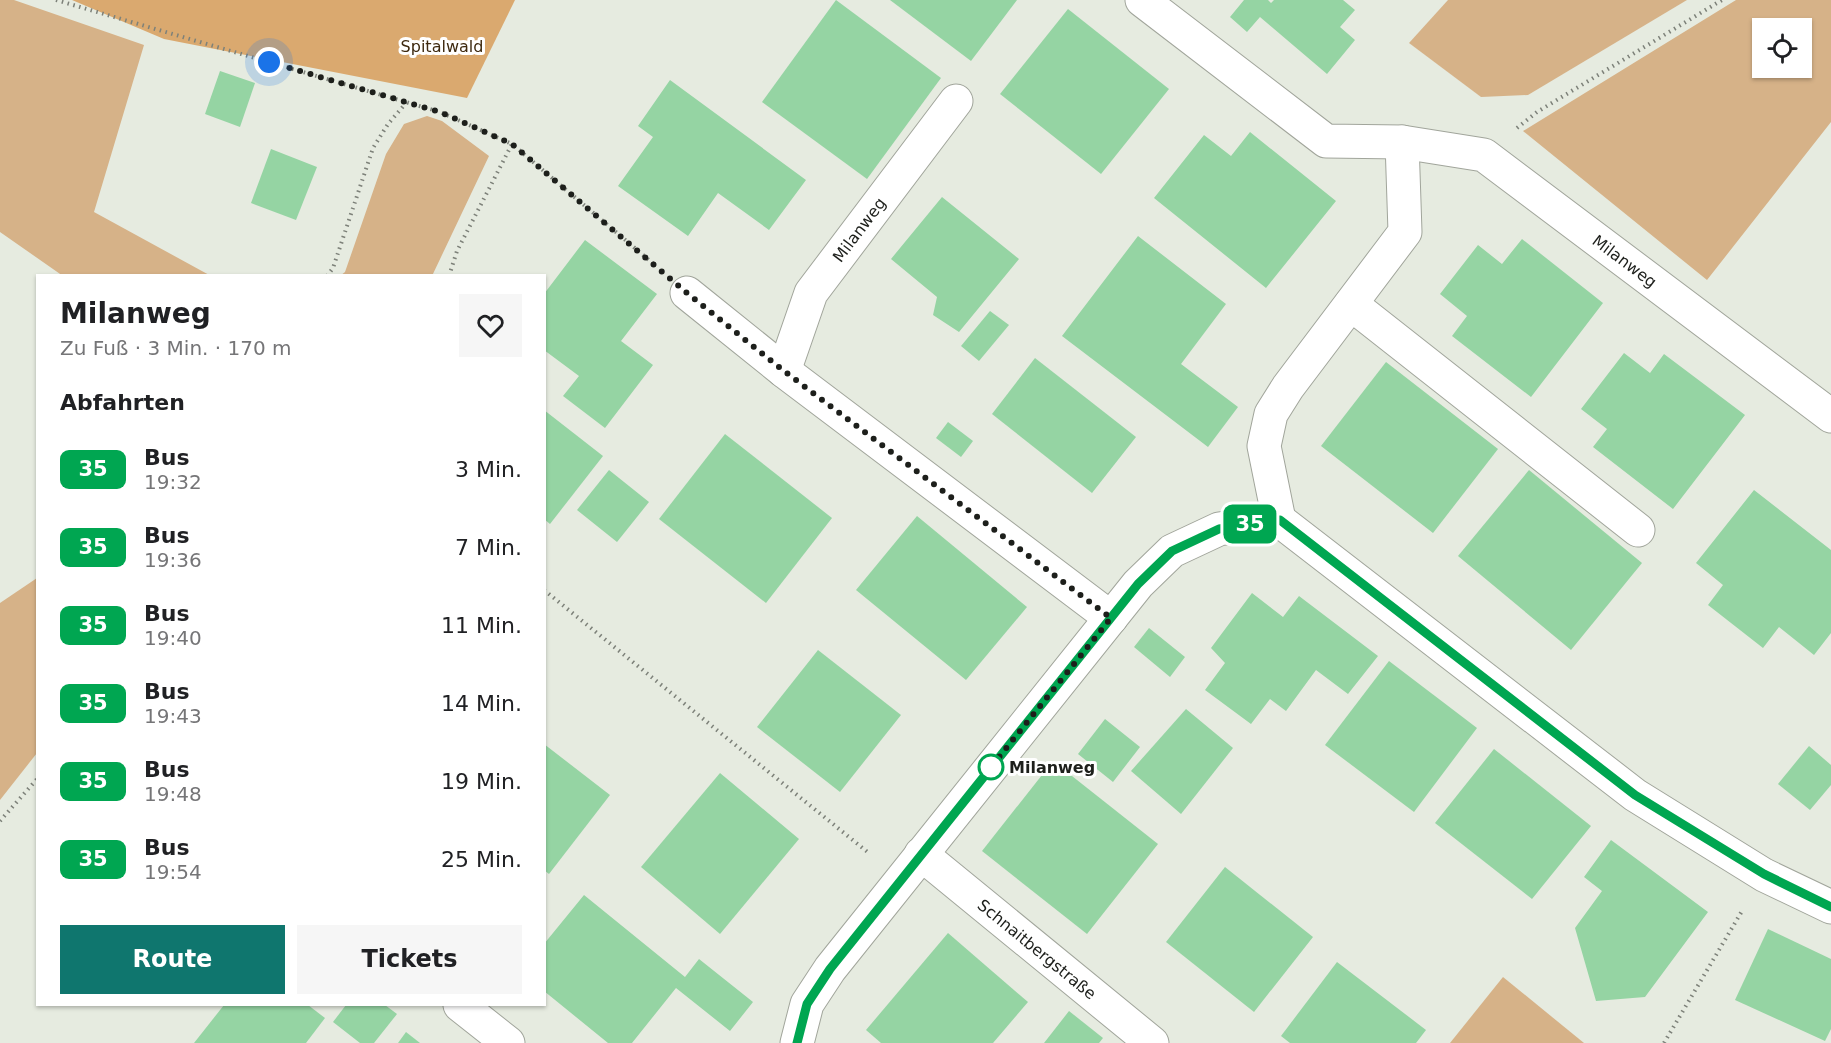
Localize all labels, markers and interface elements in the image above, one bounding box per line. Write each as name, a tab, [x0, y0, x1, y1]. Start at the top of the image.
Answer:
map controls	[1752, 18, 1812, 78]
button: locate	[1752, 18, 1812, 78]
park label: Spitalwald	[401, 37, 483, 56]
your location	[254, 47, 284, 77]
street label: Milanweg	[828, 194, 889, 266]
street label: Milanweg	[1589, 231, 1661, 291]
button: heart	[459, 294, 522, 357]
text: Milanweg	[60, 297, 211, 330]
text: Zu Fuß · 3 Min. · 170 m	[60, 336, 292, 360]
text: Abfahrten	[60, 390, 185, 415]
text: Bus	[144, 445, 190, 470]
text: 35	[78, 457, 108, 481]
text: 3 Min.	[455, 457, 522, 482]
text: 19:32	[144, 470, 202, 494]
line badge: 35	[1223, 504, 1277, 544]
text: 35	[1235, 512, 1265, 536]
text: Bus	[144, 523, 190, 548]
text: 35	[78, 535, 108, 559]
text: 7 Min.	[455, 535, 522, 560]
text: 19:36	[144, 548, 202, 572]
text: Bus	[144, 601, 190, 626]
text: 35	[78, 613, 108, 637]
text: 11 Min.	[441, 613, 522, 638]
text: 19:40	[144, 626, 202, 650]
text: Bus	[144, 679, 190, 704]
text: 35	[78, 691, 108, 715]
text: 14 Min.	[441, 691, 522, 716]
text: 19:43	[144, 704, 202, 728]
marker: Milanweg	[978, 754, 1004, 780]
text: Bus	[144, 757, 190, 782]
place label: Milanweg	[1009, 758, 1095, 777]
text: 35	[78, 769, 108, 793]
text: 19 Min.	[441, 769, 522, 794]
text: 19:48	[144, 782, 202, 806]
text: Bus	[144, 835, 190, 860]
text: 35	[78, 847, 108, 871]
text: 25 Min.	[441, 847, 522, 872]
text: 19:54	[144, 860, 202, 884]
street label: Schnaitbergstraße	[974, 895, 1100, 1003]
button: Route	[60, 925, 285, 994]
button: Tickets	[297, 925, 522, 994]

